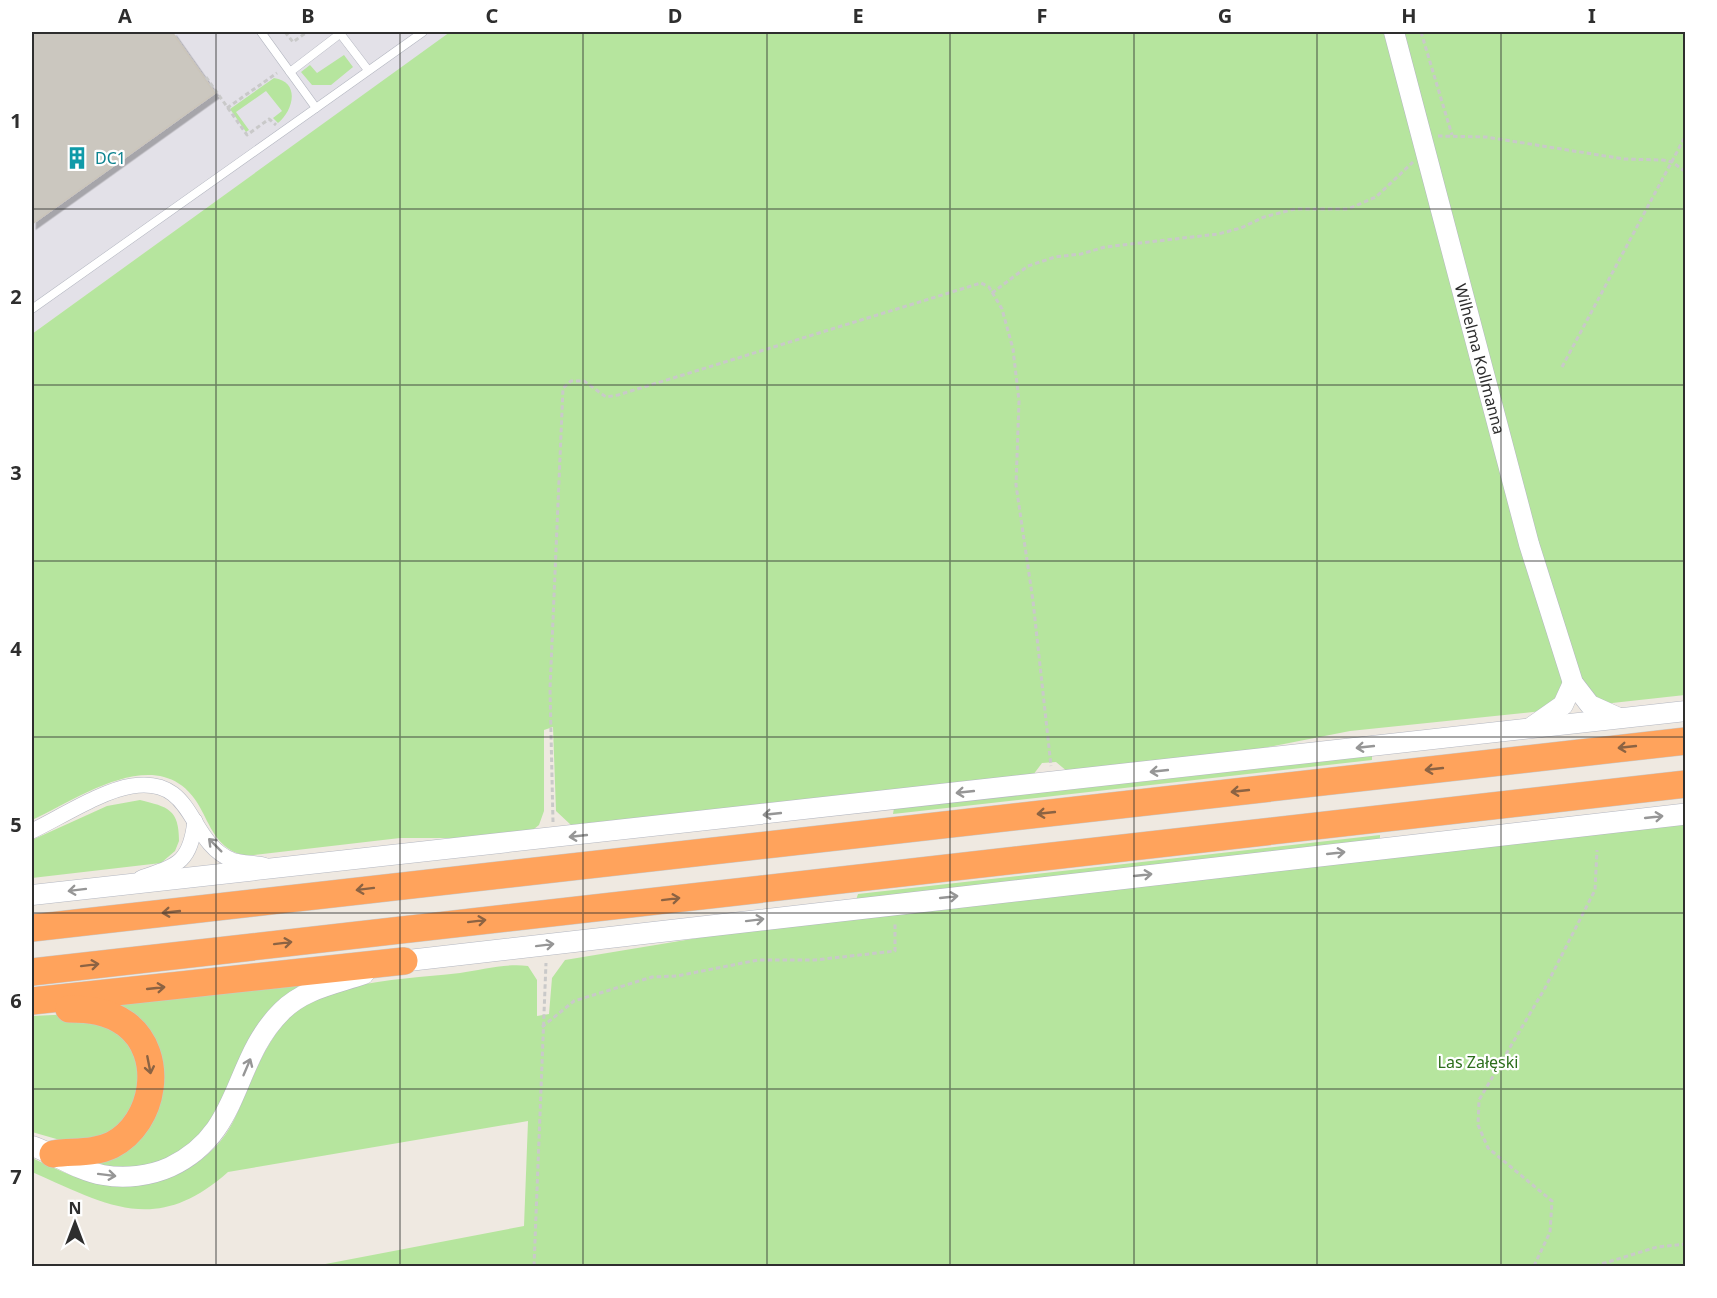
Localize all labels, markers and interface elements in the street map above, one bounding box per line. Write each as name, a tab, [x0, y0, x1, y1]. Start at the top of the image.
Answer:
text: A	[118, 2, 132, 29]
text: B	[301, 2, 315, 29]
text: C	[486, 2, 499, 29]
text: D	[668, 2, 682, 29]
text: E	[852, 2, 864, 29]
text: F	[1037, 2, 1047, 29]
text: G	[1218, 2, 1232, 29]
text: H	[1401, 2, 1417, 29]
text: I	[1588, 2, 1596, 29]
text: 1	[10, 107, 22, 134]
building icon: DC1	[64, 145, 90, 171]
place label: DC1	[95, 147, 126, 169]
street label: Wilhelma Kollmanna	[1450, 281, 1511, 437]
text: 2	[10, 283, 22, 310]
text: 3	[10, 459, 22, 486]
text: 4	[10, 635, 22, 662]
one-way arrow	[1356, 742, 1376, 753]
one-way arrow	[1618, 742, 1638, 753]
one-way arrow	[1424, 764, 1444, 775]
one-way arrow	[1150, 765, 1170, 776]
one-way arrow	[1230, 786, 1250, 797]
one-way arrow	[956, 787, 976, 798]
one-way arrow	[1037, 808, 1056, 819]
one-way arrow	[762, 809, 782, 820]
text: 5	[10, 811, 22, 838]
one-way arrow	[1644, 811, 1664, 822]
one-way arrow	[568, 831, 588, 842]
one-way arrow	[207, 838, 222, 853]
one-way arrow	[1326, 848, 1346, 859]
one-way arrow	[1132, 870, 1152, 881]
one-way arrow	[67, 884, 87, 895]
one-way arrow	[355, 884, 375, 895]
one-way arrow	[938, 891, 958, 902]
one-way arrow	[660, 893, 680, 904]
one-way arrow	[162, 907, 181, 918]
one-way arrow	[745, 914, 765, 925]
one-way arrow	[467, 915, 486, 926]
one-way arrow	[273, 937, 293, 948]
one-way arrow	[535, 939, 555, 950]
one-way arrow	[79, 960, 99, 971]
one-way arrow	[146, 982, 166, 993]
text: 6	[10, 987, 22, 1014]
park label: Las Załęski	[1438, 1051, 1518, 1073]
one-way arrow	[144, 1055, 155, 1074]
one-way arrow	[242, 1058, 253, 1077]
text: 7	[10, 1163, 22, 1190]
one-way arrow	[97, 1170, 116, 1181]
north arrow	[45, 1193, 105, 1253]
text: N	[68, 1197, 82, 1219]

